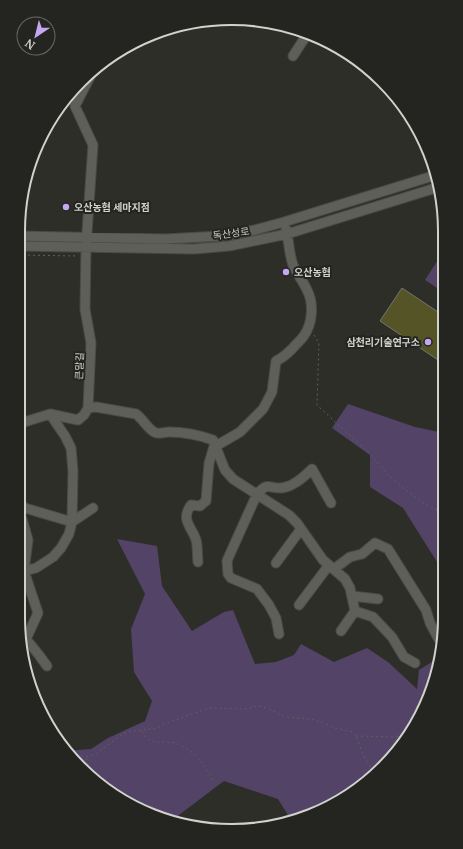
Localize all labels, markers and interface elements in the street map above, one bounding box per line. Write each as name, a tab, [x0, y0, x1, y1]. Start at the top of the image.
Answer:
north arrow	[16, 16, 56, 56]
text: N	[22, 36, 38, 52]
place label: 오산농협 세마지점	[74, 201, 150, 214]
marker: 오산농협 세마지점	[61, 202, 71, 212]
street label: 독산성로	[212, 224, 250, 242]
place label: 오산농협	[294, 266, 331, 279]
marker: 오산농협	[281, 267, 291, 277]
place label: 삼천리기술연구소	[346, 336, 420, 349]
marker: 삼천리기술연구소	[423, 337, 433, 347]
street label: 큰말길	[73, 352, 86, 380]

